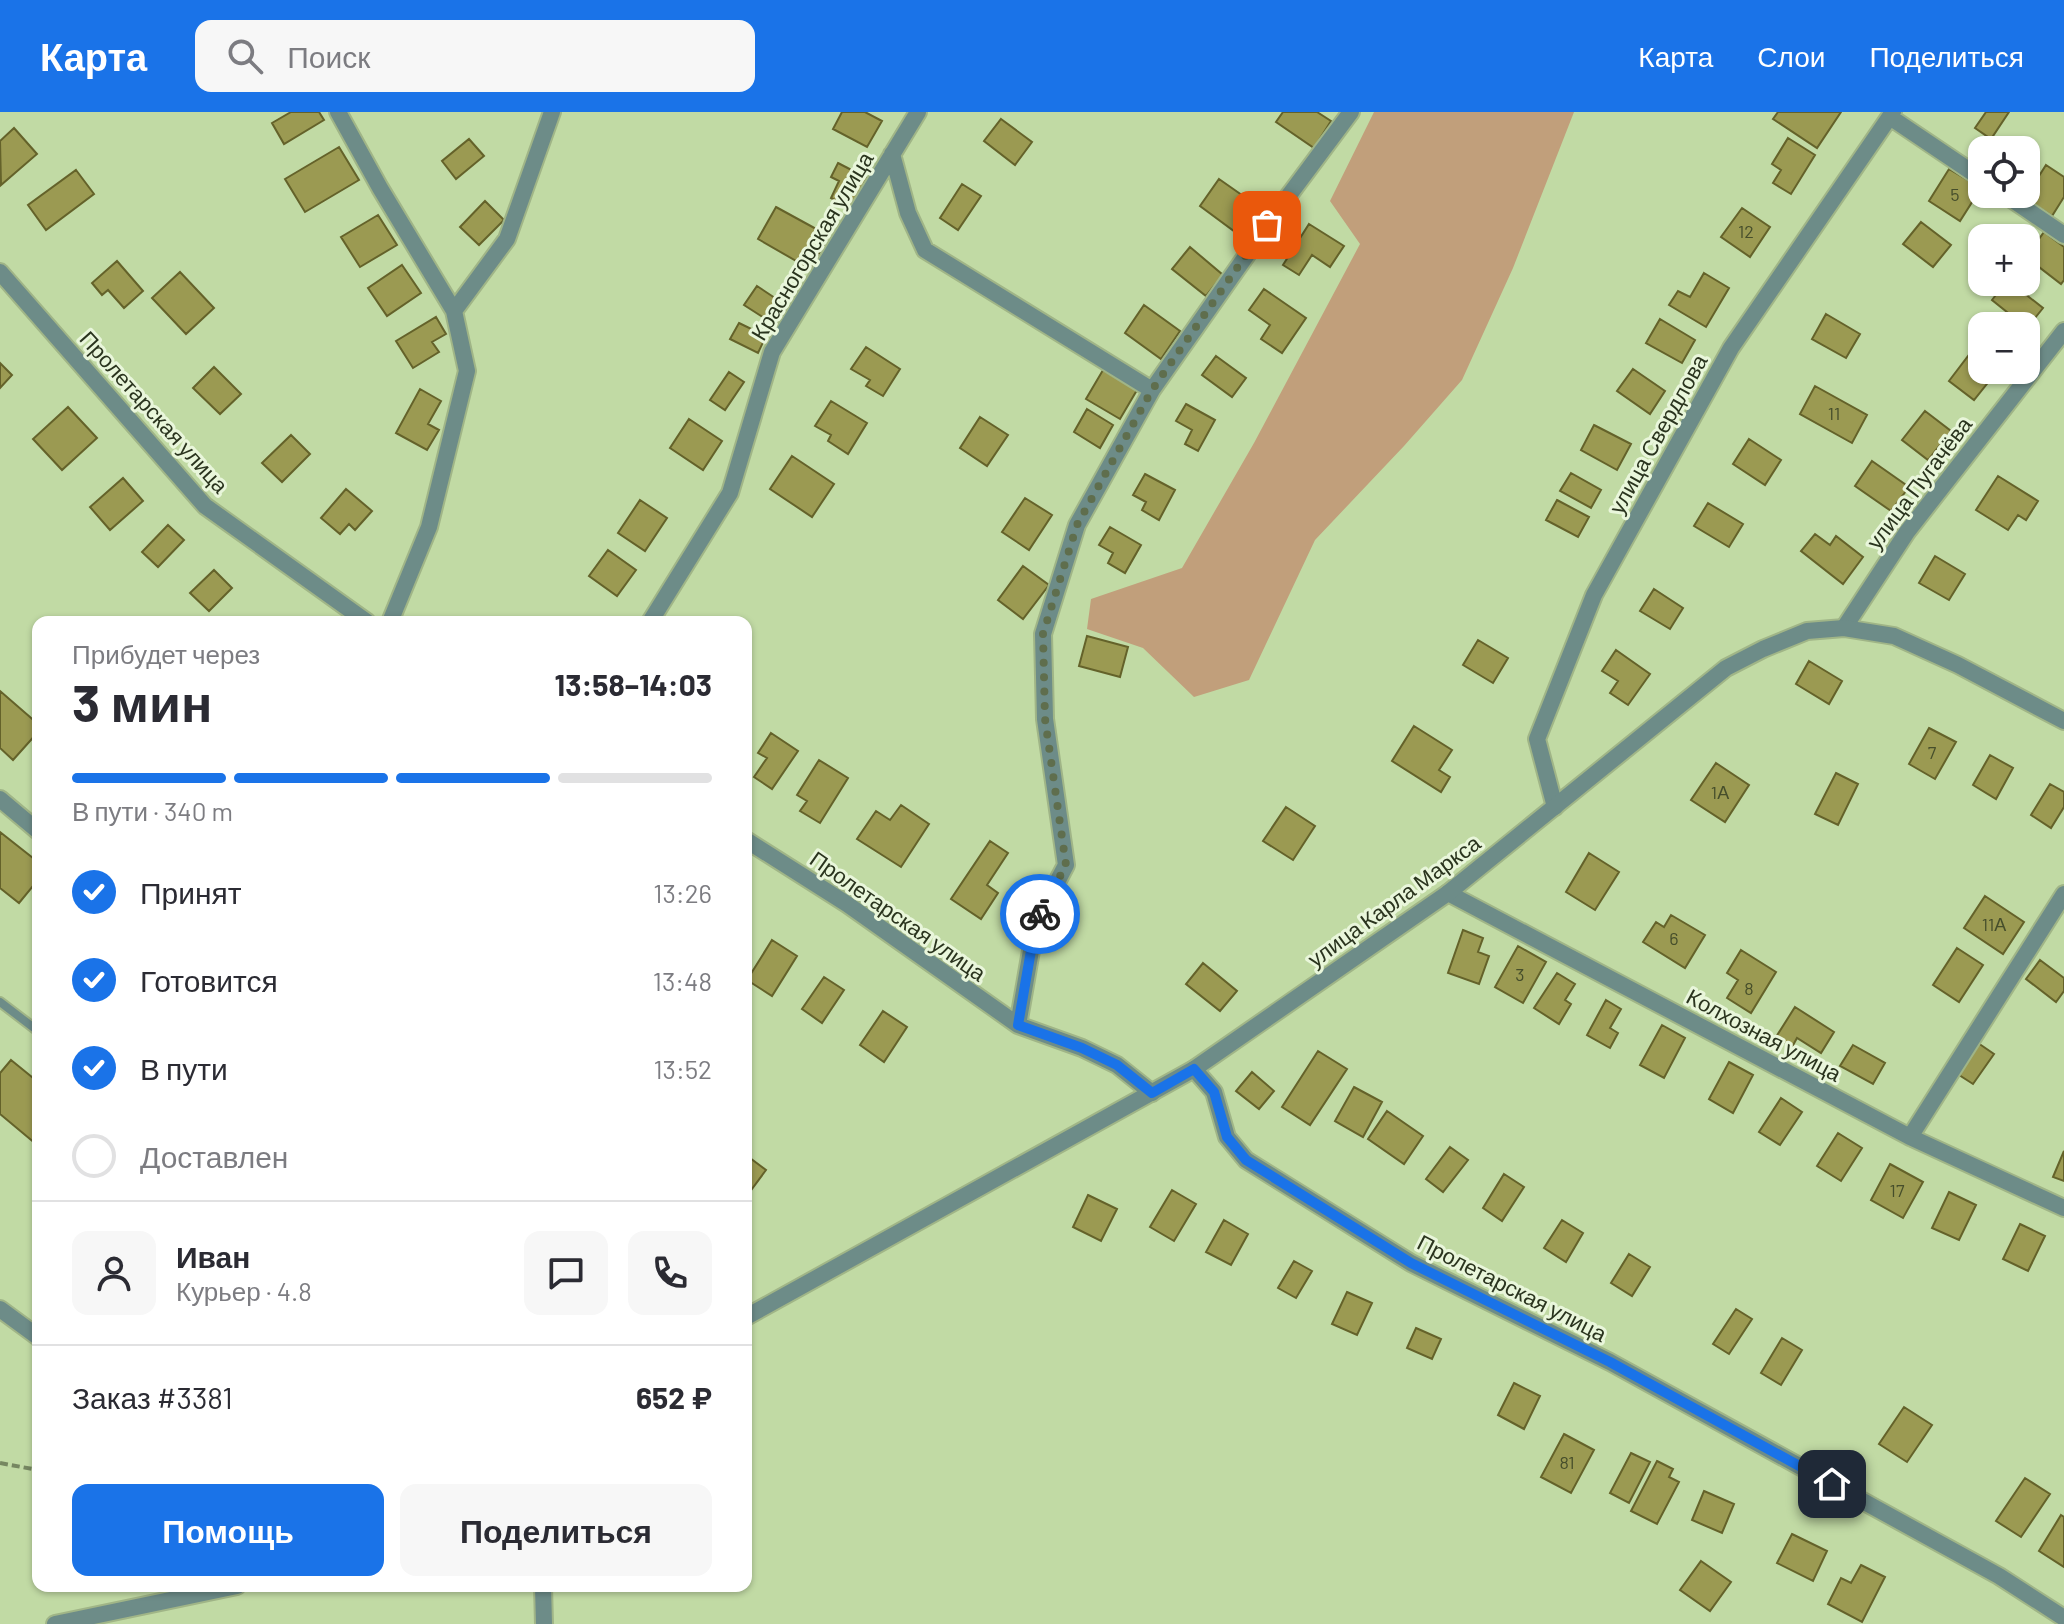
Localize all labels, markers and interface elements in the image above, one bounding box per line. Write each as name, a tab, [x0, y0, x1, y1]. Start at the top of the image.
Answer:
search box	[195, 20, 755, 92]
text: Карта	[40, 33, 147, 79]
icon: search	[223, 34, 267, 78]
text: Поиск	[287, 38, 370, 74]
text: Карта	[1638, 39, 1713, 73]
text: Слои	[1757, 39, 1825, 73]
text: Поделиться	[1869, 39, 2024, 73]
map controls	[1968, 136, 2040, 384]
button: locate	[1968, 136, 2040, 208]
street label: Красногорская улица	[745, 146, 879, 345]
house number: 5	[1950, 183, 1960, 205]
pin	[1233, 191, 1301, 259]
icon: bag	[1245, 203, 1289, 247]
house number: 12	[1738, 220, 1754, 242]
button: +	[1968, 224, 2040, 296]
button: −	[1968, 312, 2040, 384]
street label: Пролетарская улица	[75, 325, 235, 499]
street label: улица Свердлова	[1603, 349, 1713, 518]
house number: 11	[1828, 402, 1840, 424]
street label: улица Пугачёва	[1860, 411, 1977, 554]
text: Прибудет через	[72, 638, 260, 669]
text: 13:58–14:03	[555, 666, 712, 702]
text: 3 мин	[72, 670, 212, 732]
house number: 7	[1928, 741, 1937, 763]
house number: 1А	[1711, 781, 1729, 803]
text: В пути · 340 m	[72, 795, 233, 826]
street label: улица Карла Маркса	[1302, 828, 1486, 972]
street label: Пролетарская улица	[805, 845, 992, 987]
icon: check	[72, 870, 116, 914]
text: Принят	[140, 874, 242, 910]
courier	[1000, 874, 1080, 954]
text: 13:26	[653, 877, 712, 908]
icon: bike	[1018, 892, 1062, 936]
house number: 11А	[1982, 913, 2006, 935]
house number: 6	[1669, 927, 1679, 949]
icon: check	[72, 958, 116, 1002]
text: Готовится	[140, 962, 278, 998]
house number: 3	[1515, 963, 1525, 985]
text: 13:48	[653, 965, 712, 996]
house number: 8	[1744, 977, 1754, 999]
street label: Колхозная улица	[1682, 982, 1847, 1087]
icon: check	[72, 1046, 116, 1090]
text: В пути	[140, 1050, 228, 1086]
text: 13:52	[653, 1053, 712, 1084]
text: Доставлен	[140, 1138, 288, 1174]
house number: 17	[1890, 1179, 1905, 1201]
street label: Пролетарская улица	[1413, 1228, 1612, 1347]
button: person	[72, 1231, 156, 1315]
button: chat	[524, 1231, 608, 1315]
button: phone	[628, 1231, 712, 1315]
text: Иван	[176, 1238, 250, 1274]
text: Курьер · 4.8	[176, 1275, 312, 1306]
text: Заказ #3381	[72, 1379, 233, 1415]
text: 652 ₽	[636, 1379, 712, 1415]
pin	[1798, 1450, 1866, 1518]
house number: 81	[1559, 1451, 1575, 1473]
icon: home	[1810, 1462, 1854, 1506]
button: Помощь	[72, 1484, 384, 1576]
button: Поделиться	[400, 1484, 712, 1576]

